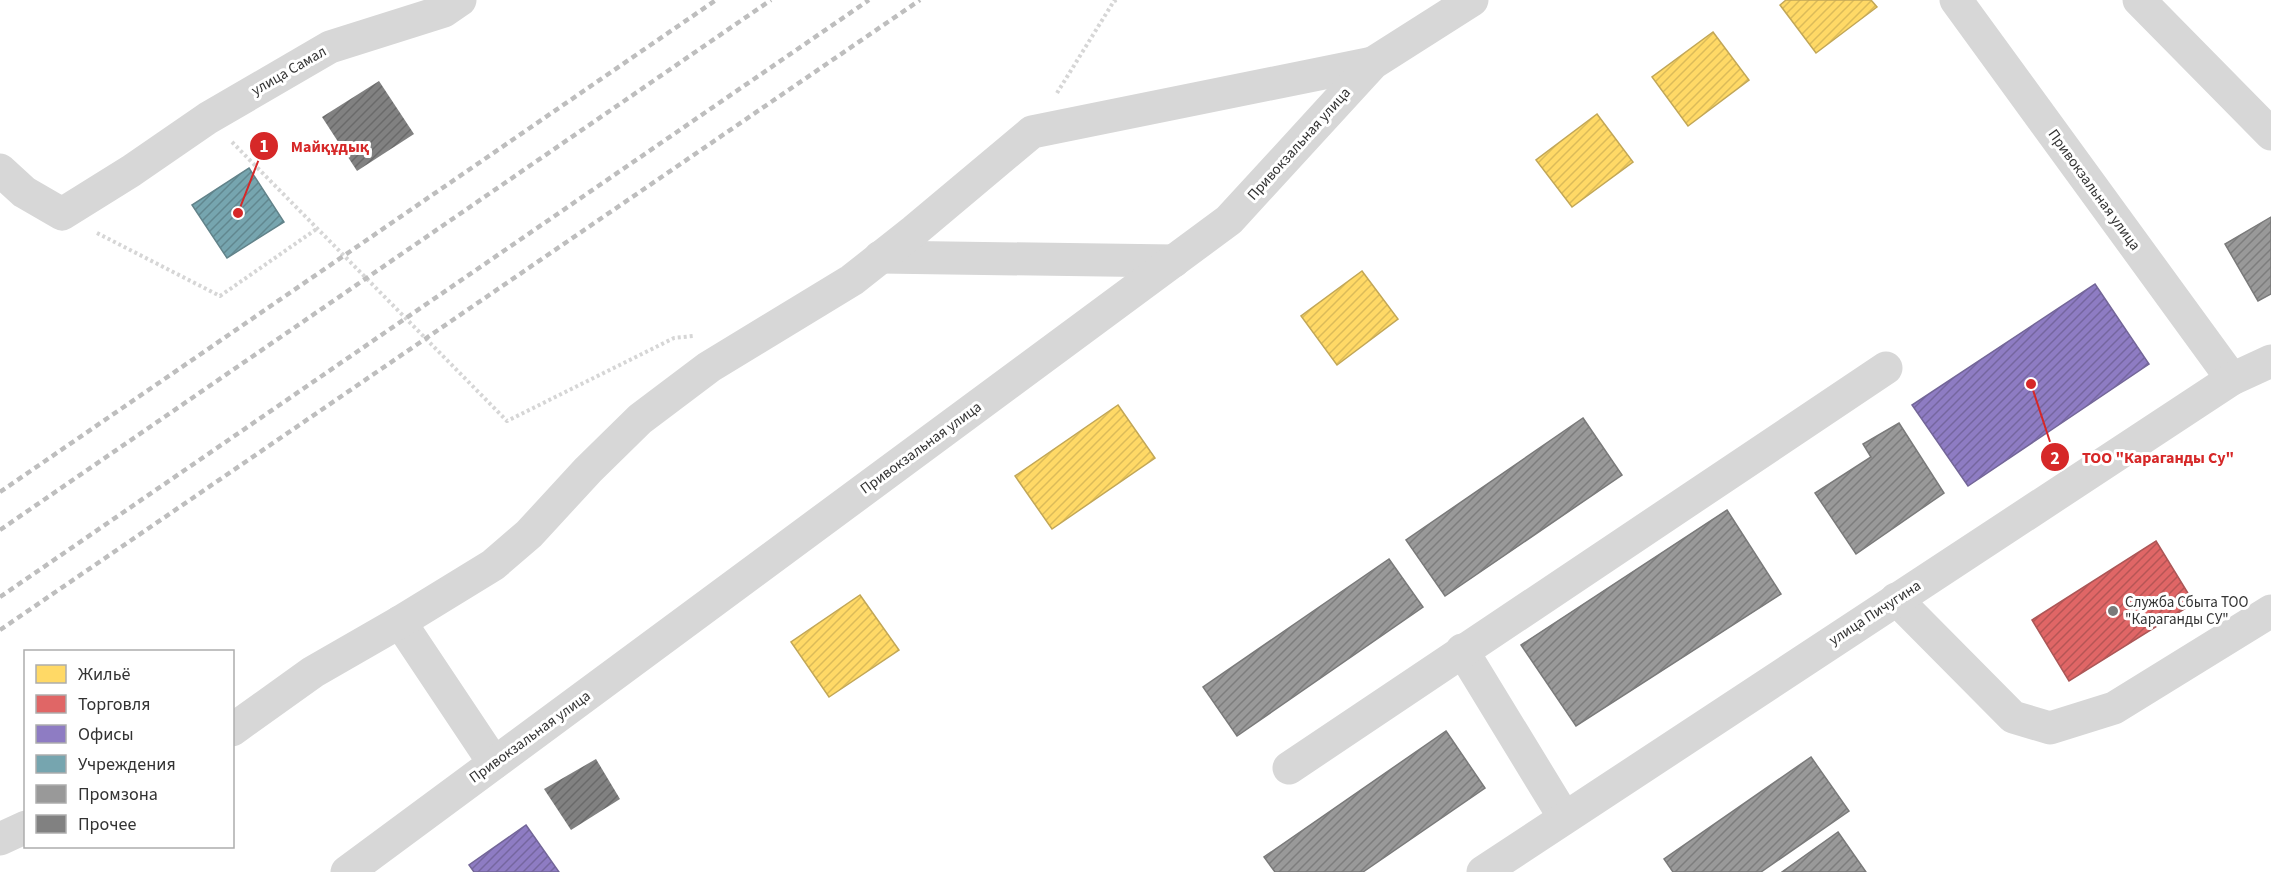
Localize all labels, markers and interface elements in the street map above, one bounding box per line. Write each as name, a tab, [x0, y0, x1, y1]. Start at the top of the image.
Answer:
street label: улица Самал	[248, 41, 330, 101]
street label: Привокзальная улица	[1243, 83, 1355, 205]
street label: Привокзальная улица	[2043, 125, 2145, 255]
callout: Майқұдық	[249, 129, 381, 163]
text: 1	[259, 134, 269, 159]
text: Майқұдық	[291, 136, 370, 158]
street label: Привокзальная улица	[856, 397, 986, 499]
callout: ТОО "Караганды Су"	[2040, 440, 2246, 474]
text: 2	[2050, 446, 2060, 471]
text: ТОО "Караганды Су"	[2082, 447, 2234, 469]
street label: улица Пичугина	[1825, 575, 1925, 651]
place label: Служба Сбыта ТОО "Караганды СУ"	[2125, 592, 2249, 630]
marker: Служба Сбыта ТОО "Караганды СУ"	[2106, 604, 2120, 618]
legend	[24, 650, 234, 848]
text: Жильё	[78, 662, 131, 687]
street label: Привокзальная улица	[465, 686, 595, 788]
text: Торговля	[78, 692, 151, 717]
text: Офисы	[78, 722, 134, 747]
text: Учреждения	[78, 752, 176, 777]
text: Промзона	[78, 782, 158, 807]
text: Прочее	[78, 812, 136, 837]

